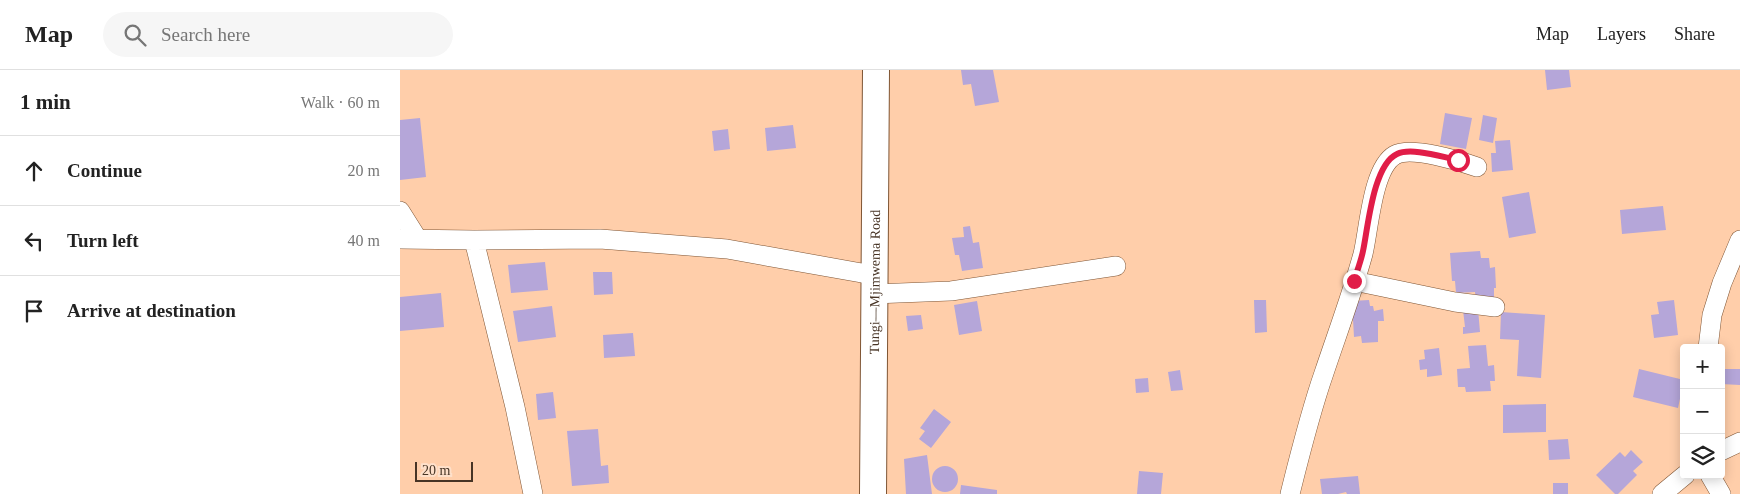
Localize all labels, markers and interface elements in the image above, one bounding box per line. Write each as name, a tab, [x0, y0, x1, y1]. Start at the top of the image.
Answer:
search box	[103, 12, 453, 57]
text: Map	[25, 21, 73, 47]
icon: search	[121, 21, 149, 49]
text: Search here	[161, 24, 250, 45]
text: Map	[1536, 24, 1569, 44]
text: Layers	[1597, 24, 1646, 44]
text: Share	[1674, 24, 1715, 44]
text: 1 min	[20, 90, 71, 114]
text: Walk · 60 m	[301, 94, 380, 111]
route start	[1447, 149, 1470, 172]
icon: ahead	[20, 157, 48, 185]
text: Continue	[67, 160, 142, 181]
text: 20 m	[348, 162, 380, 179]
street label: Tungi—Mjimwema Road	[867, 210, 883, 354]
icon: left	[20, 227, 48, 255]
text: Turn left	[67, 230, 139, 251]
text: 40 m	[348, 232, 380, 249]
route end	[1343, 270, 1366, 293]
icon: arrive	[20, 297, 48, 325]
text: Arrive at destination	[67, 300, 236, 321]
map controls	[1680, 344, 1725, 479]
button: +	[1680, 344, 1725, 389]
button: −	[1680, 389, 1725, 434]
button: layers	[1680, 434, 1725, 479]
scale bar	[415, 459, 472, 482]
text: 20 m	[422, 463, 450, 478]

